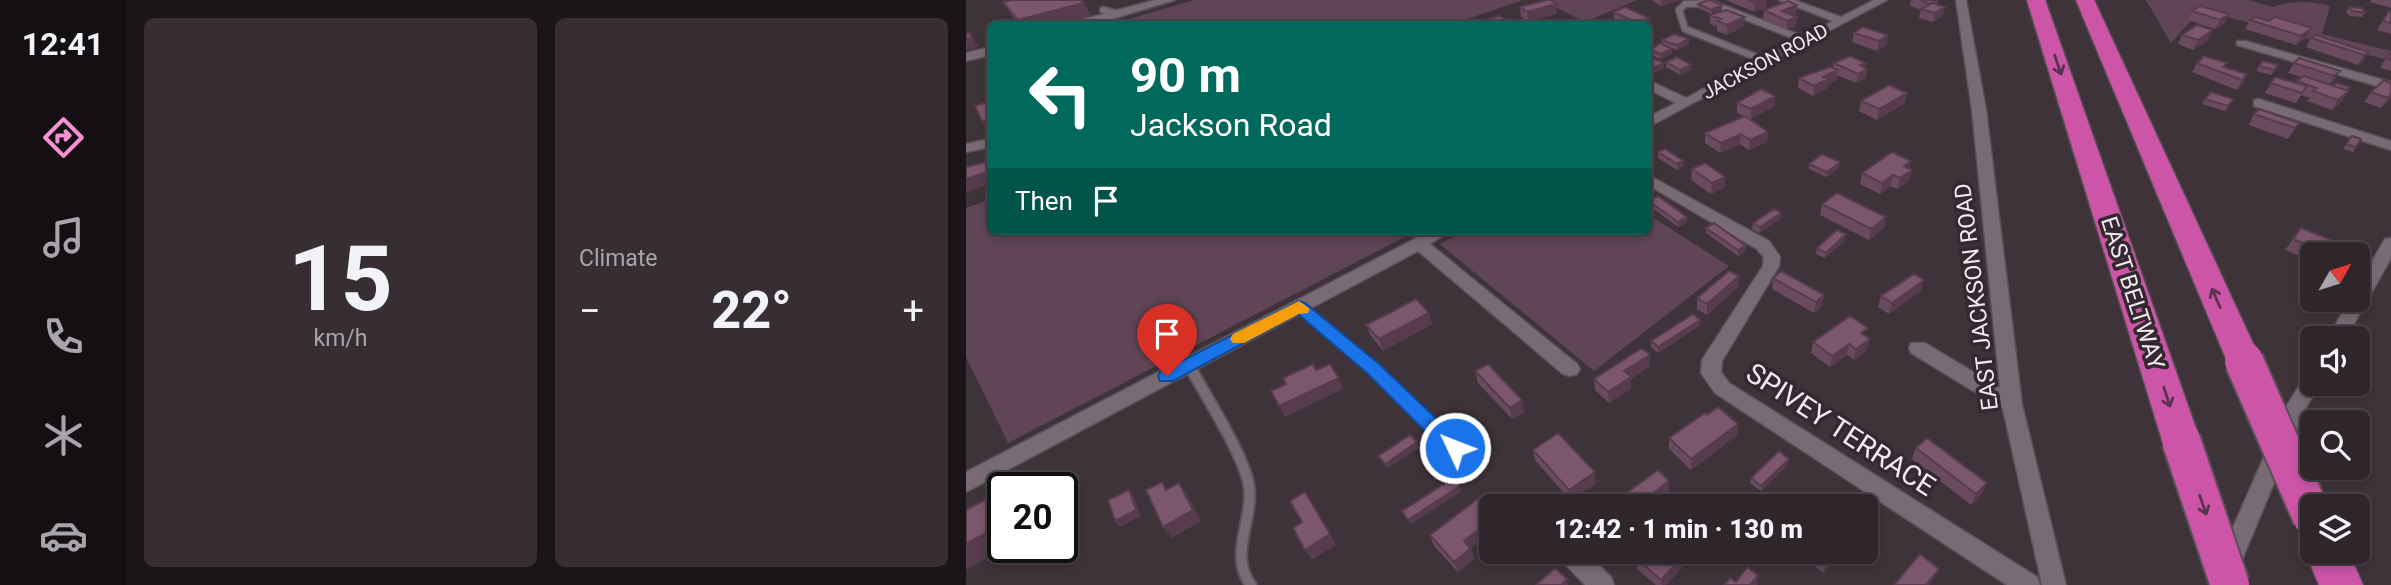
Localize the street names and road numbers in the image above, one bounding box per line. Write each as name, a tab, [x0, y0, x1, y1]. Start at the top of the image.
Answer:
street label: JACKSON ROAD	[1698, 19, 1832, 104]
street label: EAST JACKSON ROAD	[1949, 182, 2004, 412]
street label: EAST BELTWAY	[2095, 213, 2170, 373]
street label: SPIVEY TERRACE	[1740, 356, 1941, 503]

